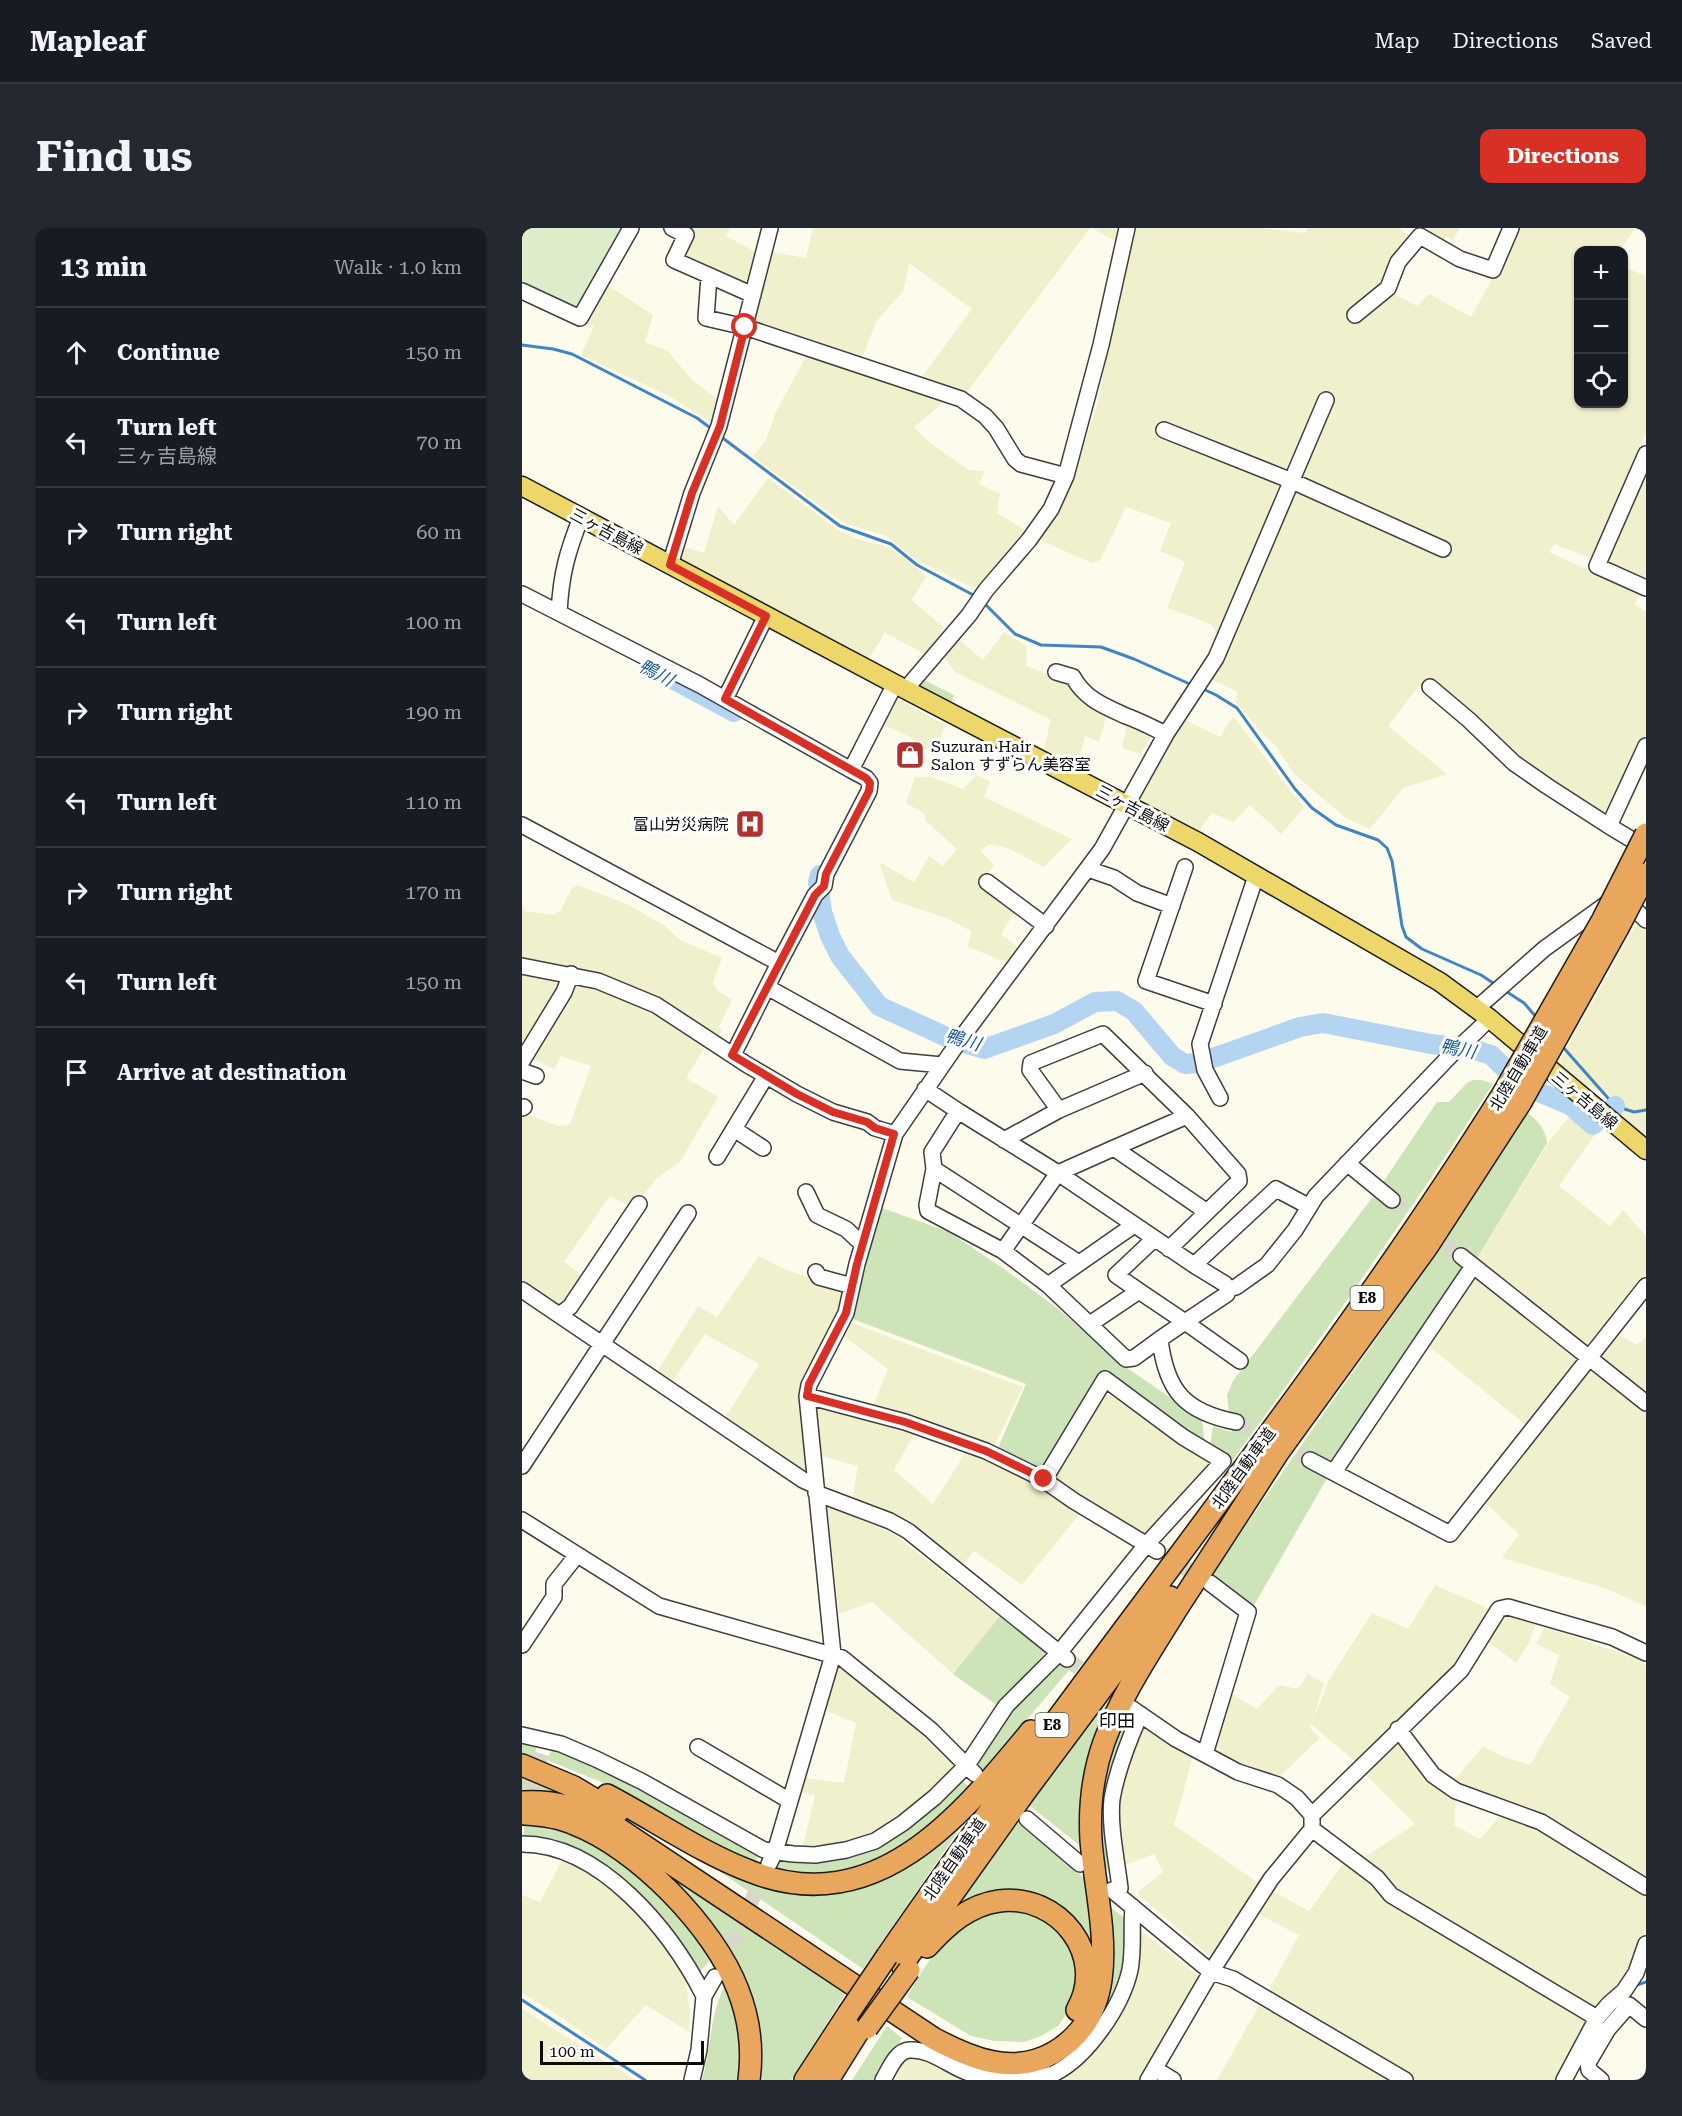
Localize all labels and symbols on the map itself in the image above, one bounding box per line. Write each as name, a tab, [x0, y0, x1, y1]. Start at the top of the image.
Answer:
route start	[731, 313, 757, 339]
street label: 三ヶ吉島線	[567, 504, 647, 559]
water label: 鴨川	[635, 655, 679, 691]
place label: Suzuran Hair Salon すずらん美容室	[931, 737, 1091, 774]
shop icon: Suzuran Hair Salon すずらん美容室	[894, 739, 926, 771]
street label: 三ヶ吉島線	[1093, 781, 1173, 836]
hospital icon: 富山労災病院	[734, 808, 766, 840]
place label: 富山労災病院	[633, 815, 729, 834]
street label: 北陸自動車道	[1486, 1022, 1551, 1114]
water label: 鴨川	[943, 1024, 985, 1055]
water label: 鴨川	[1438, 1035, 1480, 1063]
street label: 三ヶ吉島線	[1548, 1067, 1621, 1133]
road number: E8	[1350, 1286, 1384, 1310]
street label: 北陸自動車道	[1208, 1424, 1279, 1513]
route end	[1030, 1465, 1056, 1491]
district label: 印田	[1099, 1710, 1135, 1731]
road number: E8	[1036, 1713, 1068, 1737]
street label: 北陸自動車道	[919, 1815, 990, 1904]
scale bar	[540, 2038, 704, 2066]

